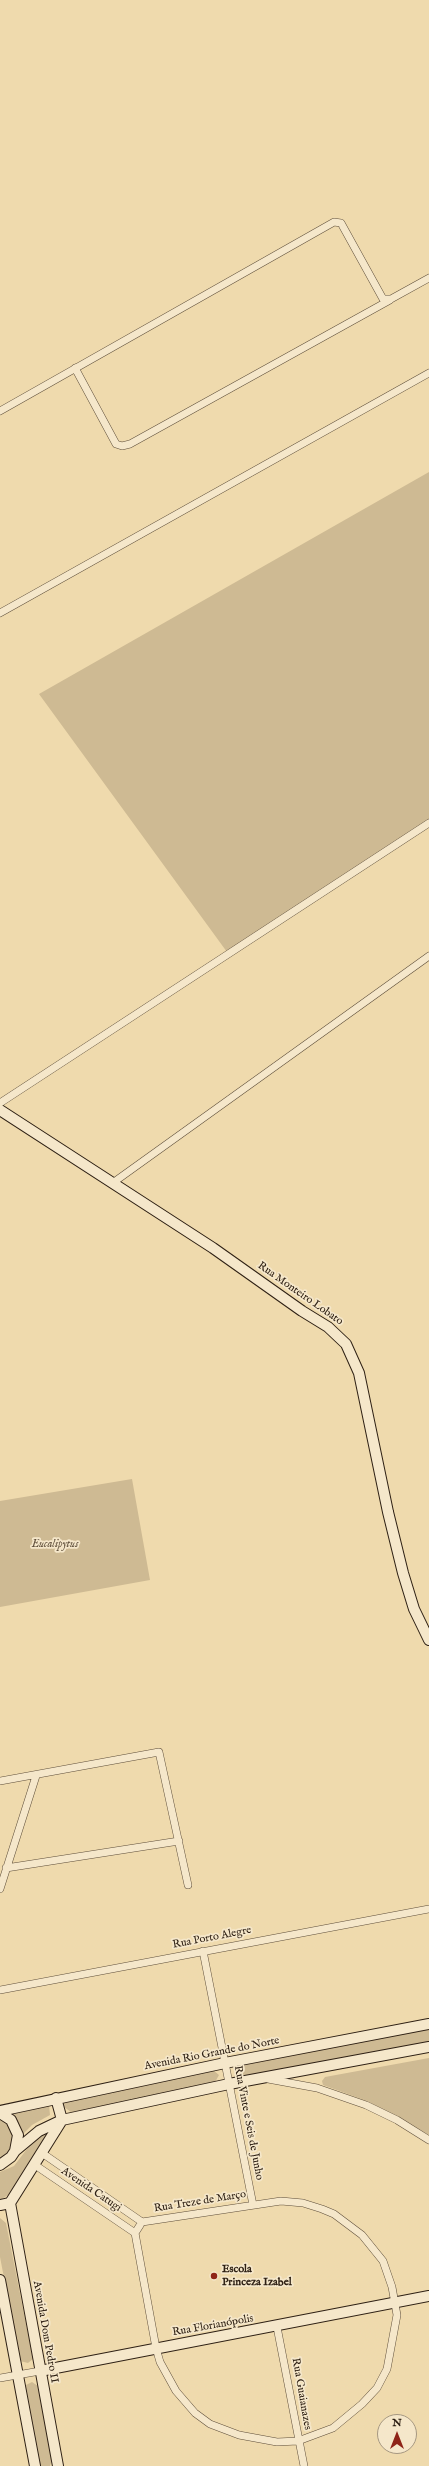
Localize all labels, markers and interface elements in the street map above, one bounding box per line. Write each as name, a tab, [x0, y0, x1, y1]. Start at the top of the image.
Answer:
street label: Rua Monteiro Lobato	[255, 1260, 345, 1328]
park label: Eucalipytus	[32, 1538, 78, 1552]
street label: Rua Porto Alegre	[172, 1924, 252, 1952]
street label: Avenida Rio Grande do Norte	[143, 2034, 281, 2074]
street label: Rua Vinte e Seis de Junho	[230, 2065, 266, 2181]
street label: Avenida Catugi	[58, 2165, 124, 2215]
street label: Rua Treze de Março	[153, 2188, 247, 2216]
place label: Escola Princeza Izabel	[222, 2263, 292, 2289]
marker: Escola Princeza Izabel	[209, 2271, 219, 2281]
street label: Avenida Dom Pedro II	[30, 2280, 60, 2384]
street label: Rua Florianópolis	[171, 2312, 255, 2340]
street label: Rua Guaianazes	[288, 2357, 314, 2431]
north arrow	[377, 2414, 417, 2454]
text: N	[392, 2416, 402, 2430]

